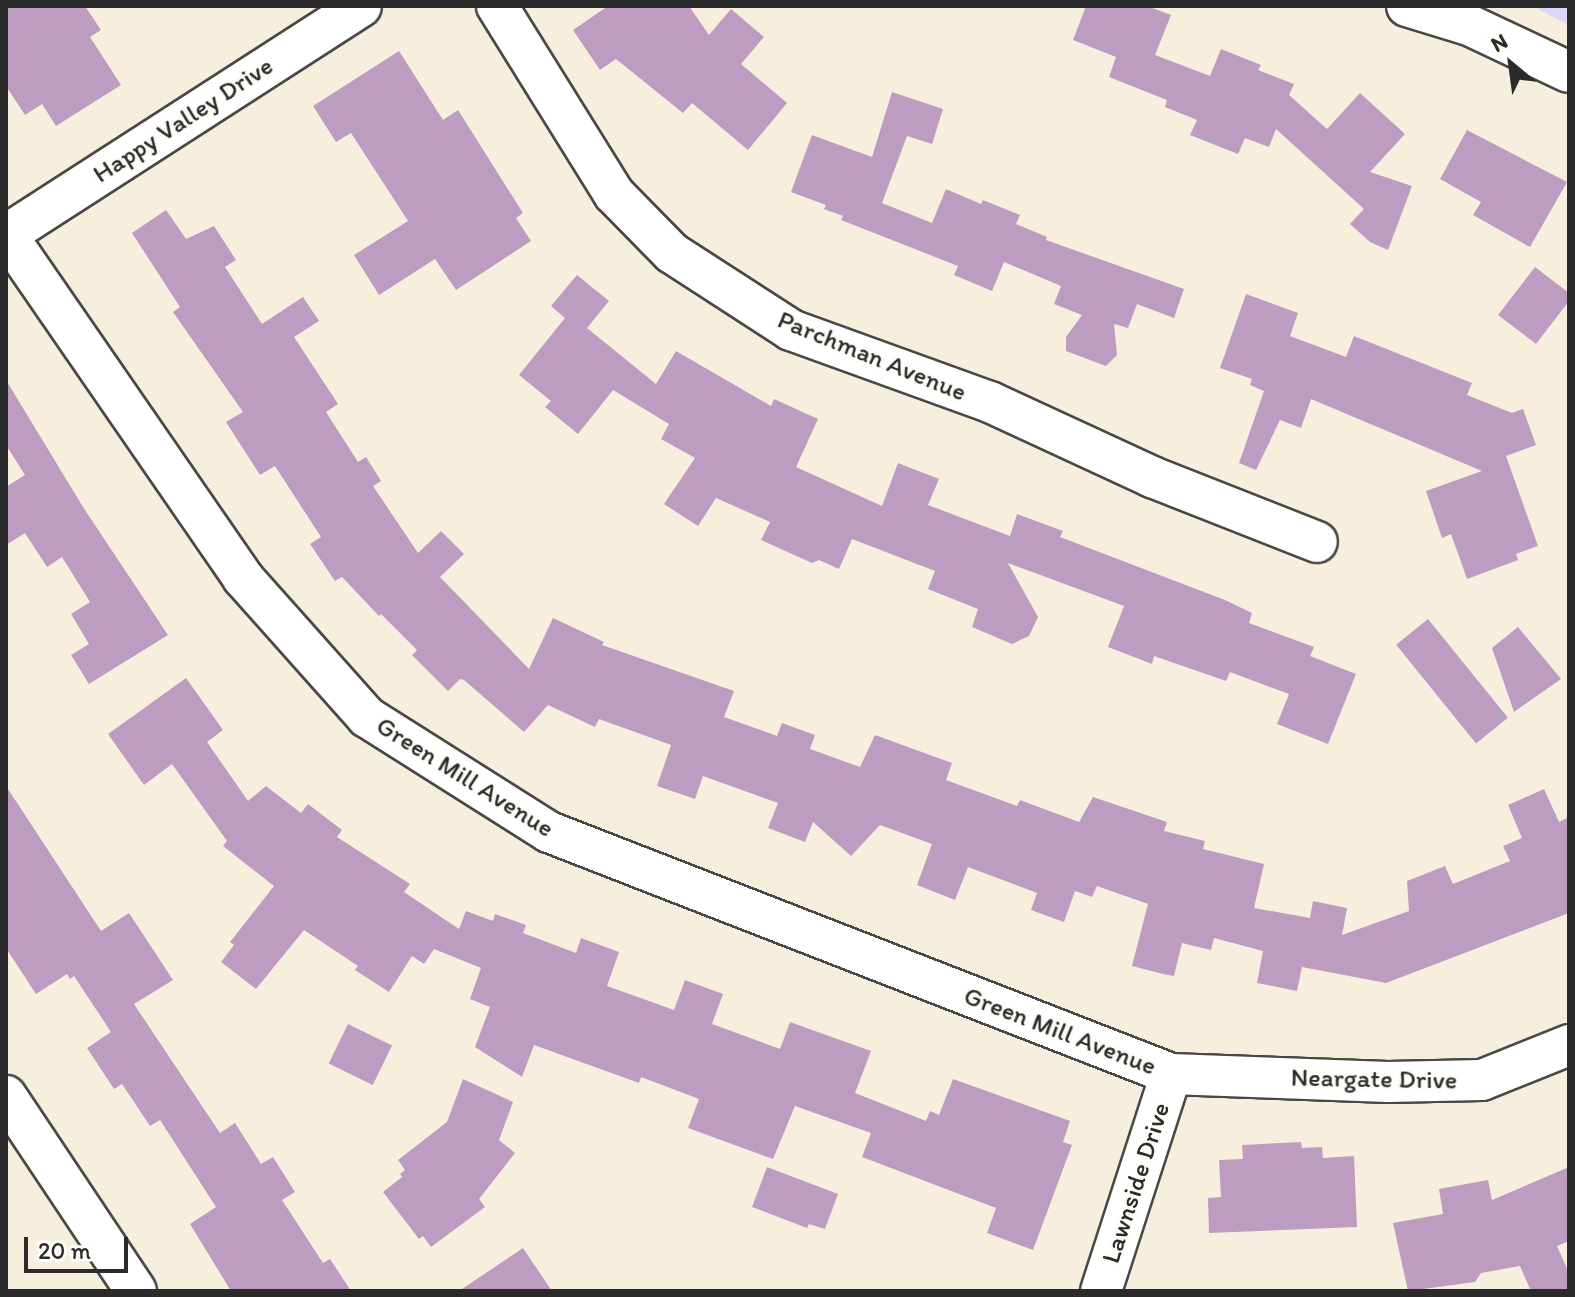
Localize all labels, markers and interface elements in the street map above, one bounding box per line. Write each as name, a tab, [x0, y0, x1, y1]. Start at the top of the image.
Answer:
north arrow	[1471, 24, 1551, 104]
text: N	[1486, 27, 1512, 58]
street label: Happy Valley Drive	[87, 50, 279, 190]
street label: Parchman Avenue	[774, 304, 970, 408]
street label: Green Mill Avenue	[371, 710, 559, 844]
street label: Green Mill Avenue	[960, 980, 1160, 1082]
street label: Neargate Drive	[1291, 1062, 1457, 1096]
street label: Lawnside Drive	[1095, 1098, 1177, 1268]
scale bar	[28, 1221, 132, 1271]
text: 20 m	[38, 1236, 91, 1265]

